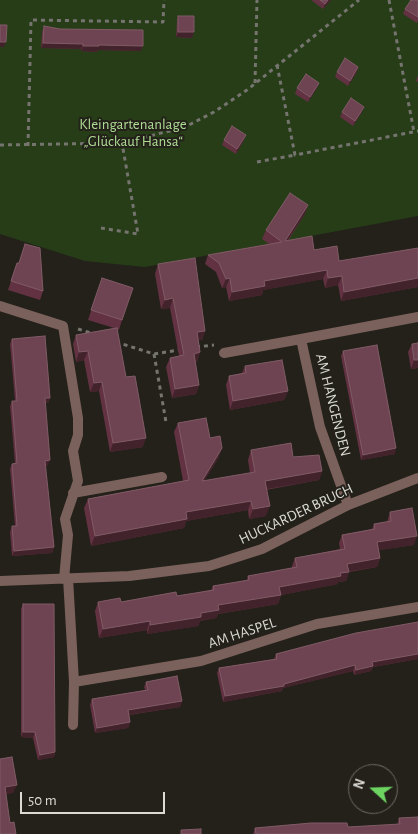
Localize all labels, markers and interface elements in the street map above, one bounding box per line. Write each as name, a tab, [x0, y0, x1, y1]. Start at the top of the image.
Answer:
park label: Kleingartenanlage „Glückauf Hansa“	[79, 115, 187, 150]
street label: AM HANGENDEN	[312, 352, 354, 458]
street label: HUCKARDER BRUCH	[236, 480, 356, 548]
street label: AM HASPEL	[206, 614, 278, 652]
north arrow	[348, 764, 398, 814]
text: N	[352, 777, 368, 791]
scale bar	[22, 782, 168, 814]
text: 50 m	[28, 793, 57, 808]

